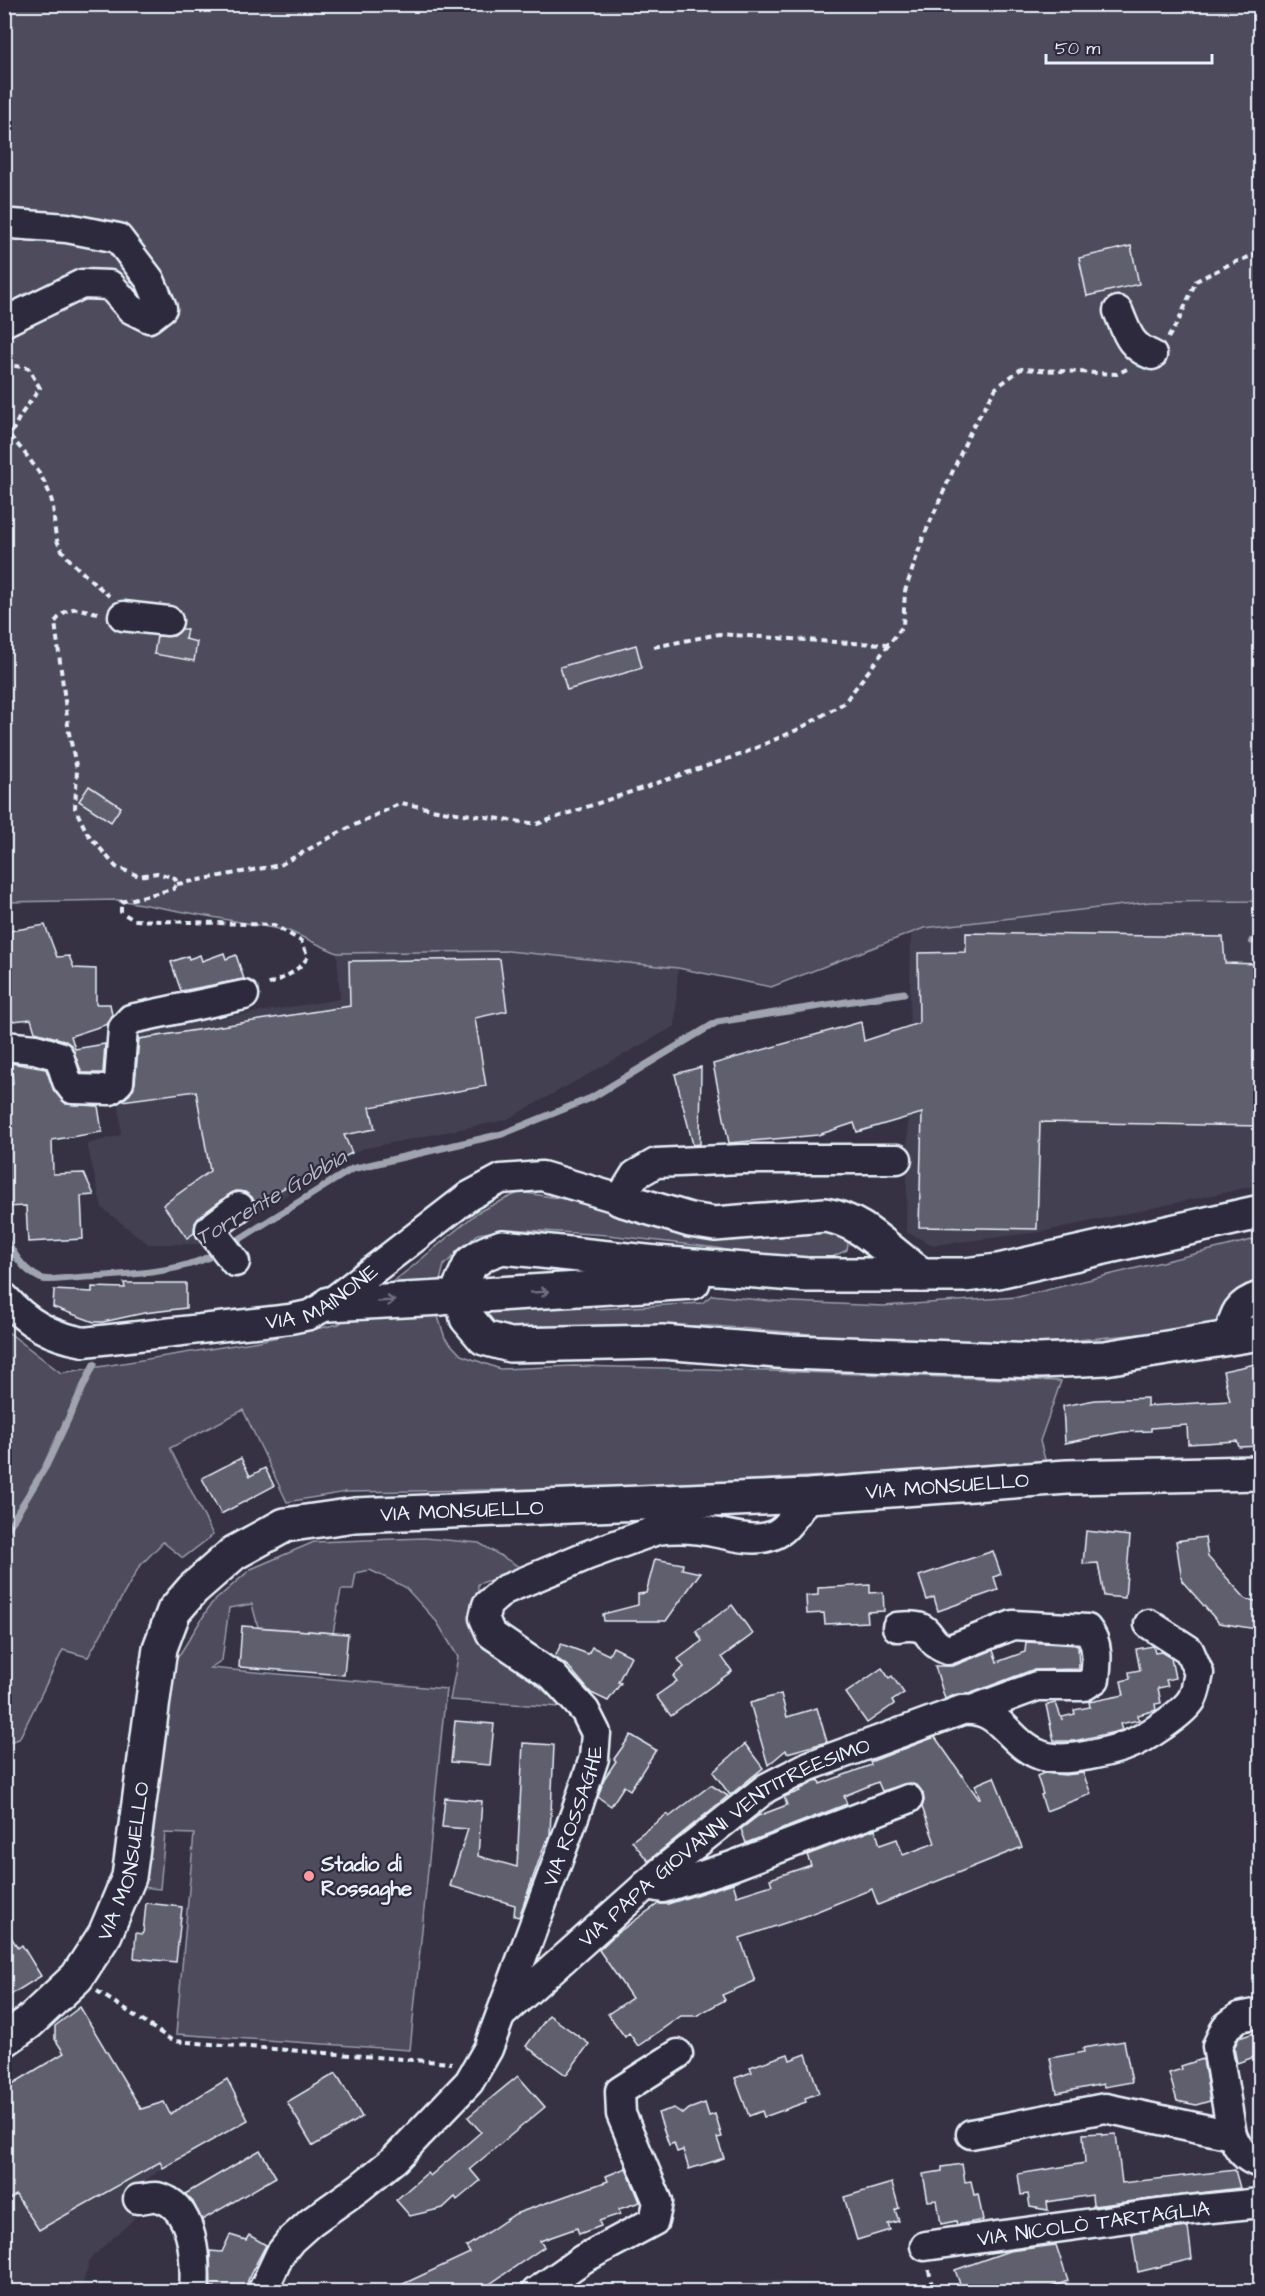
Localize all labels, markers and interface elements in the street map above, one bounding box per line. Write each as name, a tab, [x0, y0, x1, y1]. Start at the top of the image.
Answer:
scale bar	[1046, 27, 1212, 65]
text: 50 m	[1055, 36, 1100, 61]
water label: Torrente Gobbia	[190, 1141, 354, 1254]
street label: VIA MAINONE	[264, 1257, 384, 1336]
one-way arrow	[530, 1286, 550, 1297]
one-way arrow	[375, 1295, 395, 1306]
street label: VIA MONSUELLO	[865, 1465, 1030, 1506]
street label: VIA MONSUELLO	[380, 1493, 544, 1528]
street label: VIA PAPA GIOVANNI VENTITREESIMO	[572, 1730, 874, 1953]
street label: VIA ROSSAGHE	[535, 1744, 609, 1890]
street label: VIA MONSUELLO	[89, 1780, 156, 1945]
place label: Stadio di Rossaghe	[320, 1850, 413, 1905]
marker: Stadio di Rossaghe	[302, 1869, 316, 1883]
street label: VIA NICOLÒ TARTAGLIA	[975, 2194, 1212, 2253]

